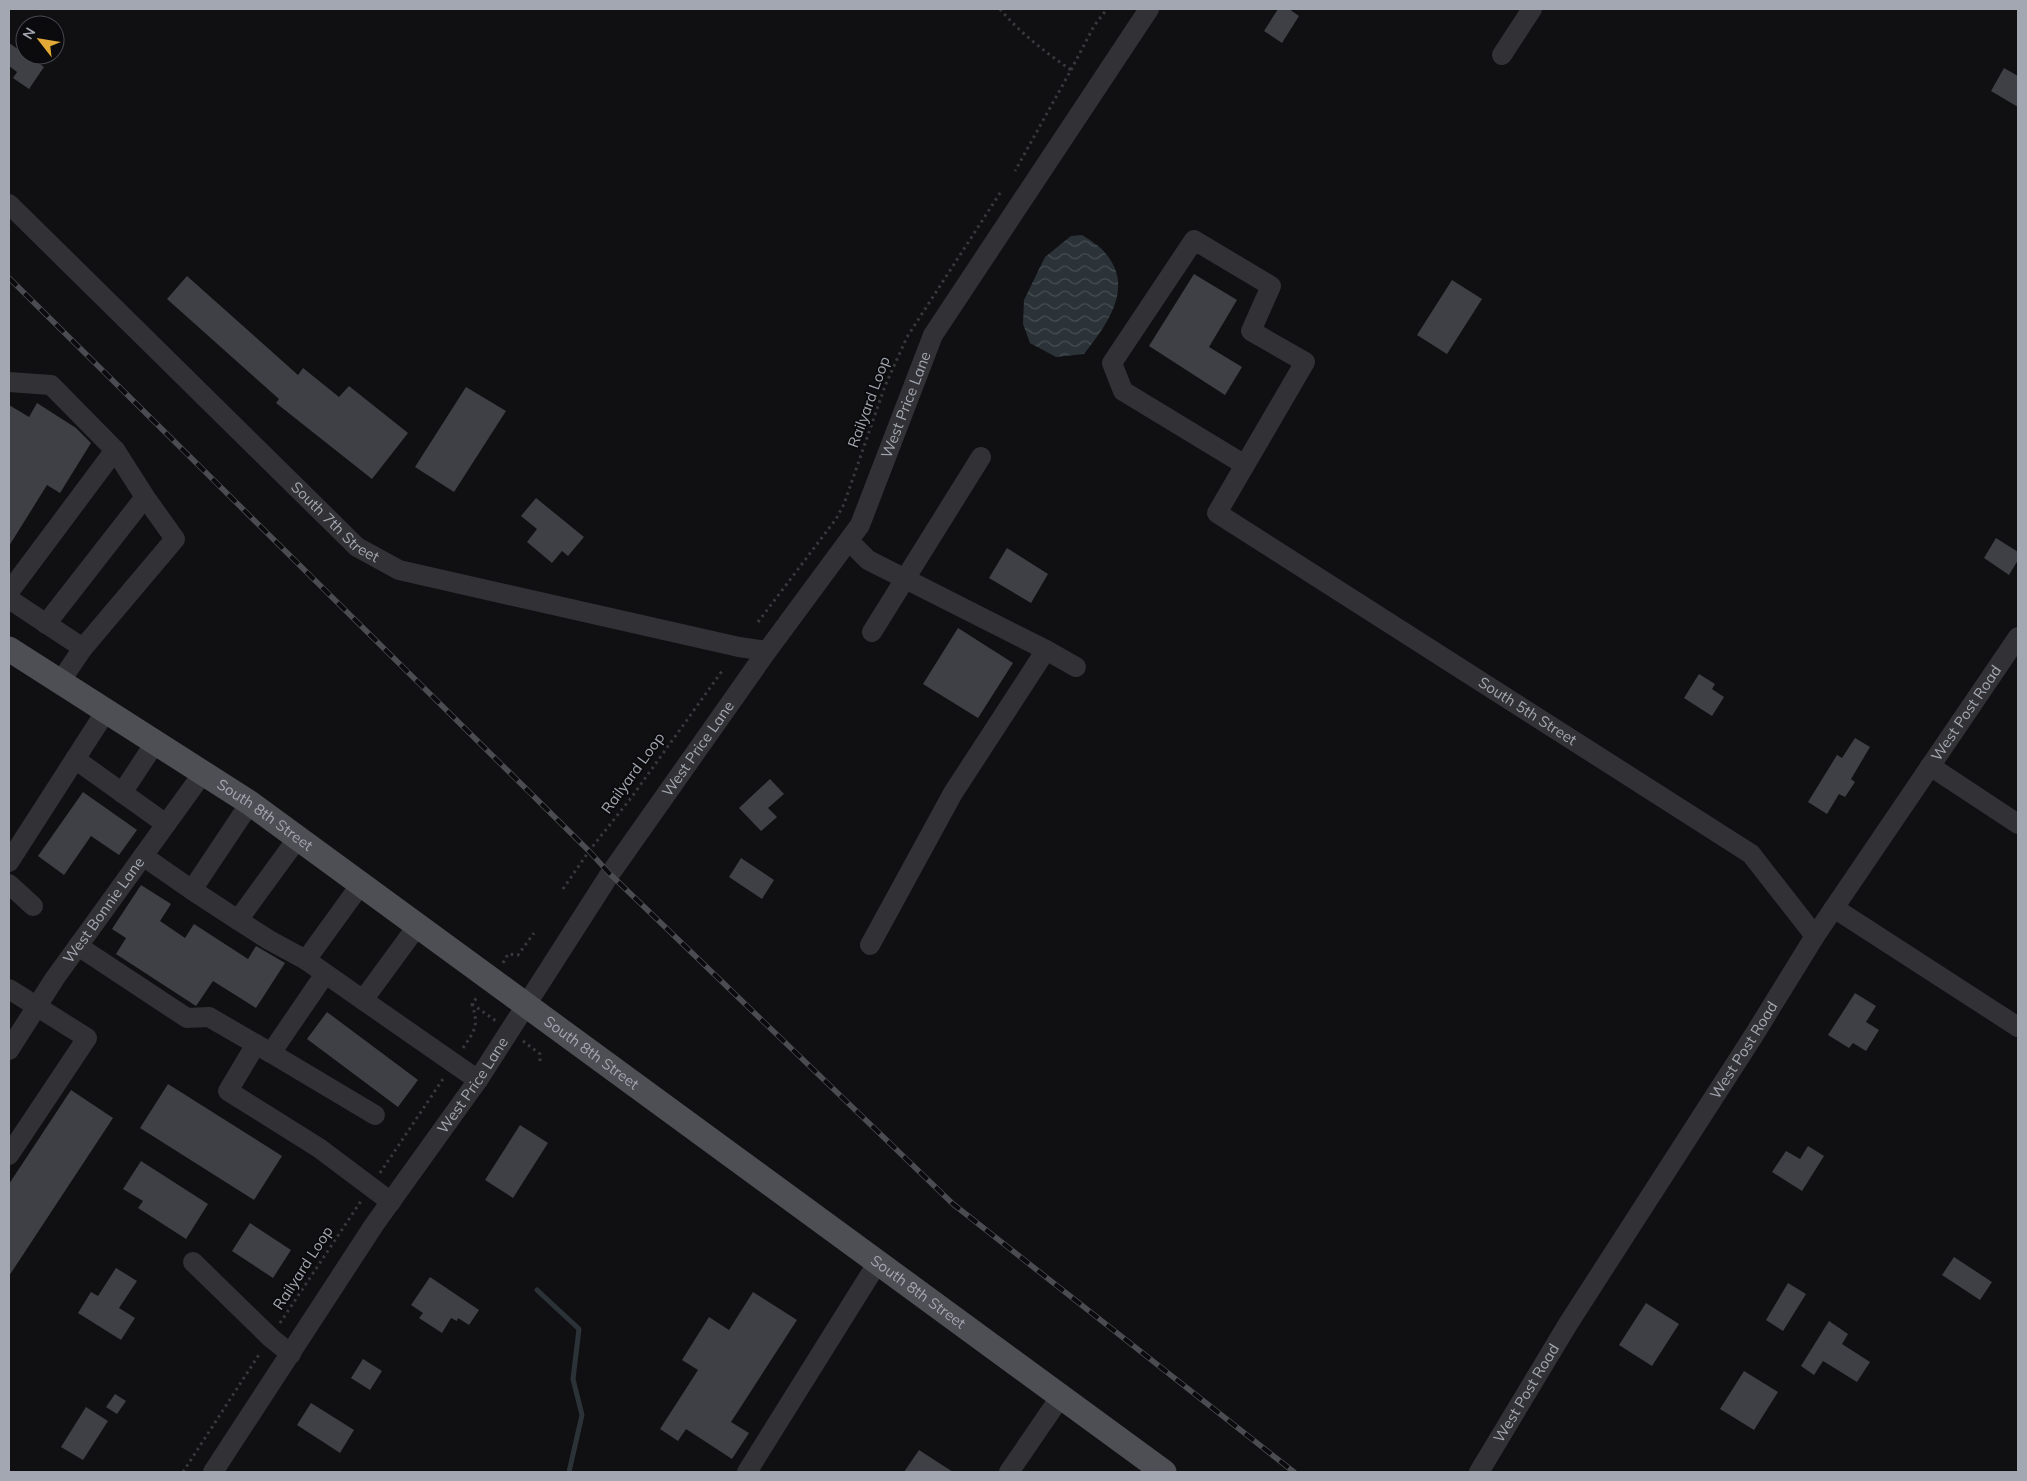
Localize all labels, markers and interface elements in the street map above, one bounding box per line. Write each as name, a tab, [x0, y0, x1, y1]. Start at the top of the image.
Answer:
north arrow	[15, 15, 65, 65]
text: N	[18, 24, 39, 42]
street label: West Price Lane	[877, 349, 935, 461]
street label: Railyard Loop	[843, 354, 894, 450]
street label: South 7th Street	[287, 477, 383, 566]
street label: West Post Road	[1927, 661, 2005, 765]
street label: South 5th Street	[1475, 672, 1581, 749]
street label: West Price Lane	[657, 697, 738, 800]
street label: Railyard Loop	[597, 728, 668, 817]
street label: South 8th Street	[214, 774, 317, 855]
street label: West Bonnie Lane	[59, 853, 148, 967]
street label: West Post Road	[1705, 998, 1781, 1102]
street label: South 8th Street	[540, 1011, 643, 1094]
street label: West Price Lane	[433, 1033, 512, 1137]
street label: Railyard Loop	[269, 1222, 337, 1313]
street label: South 8th Street	[867, 1251, 970, 1333]
street label: West Post Road	[1489, 1340, 1563, 1446]

